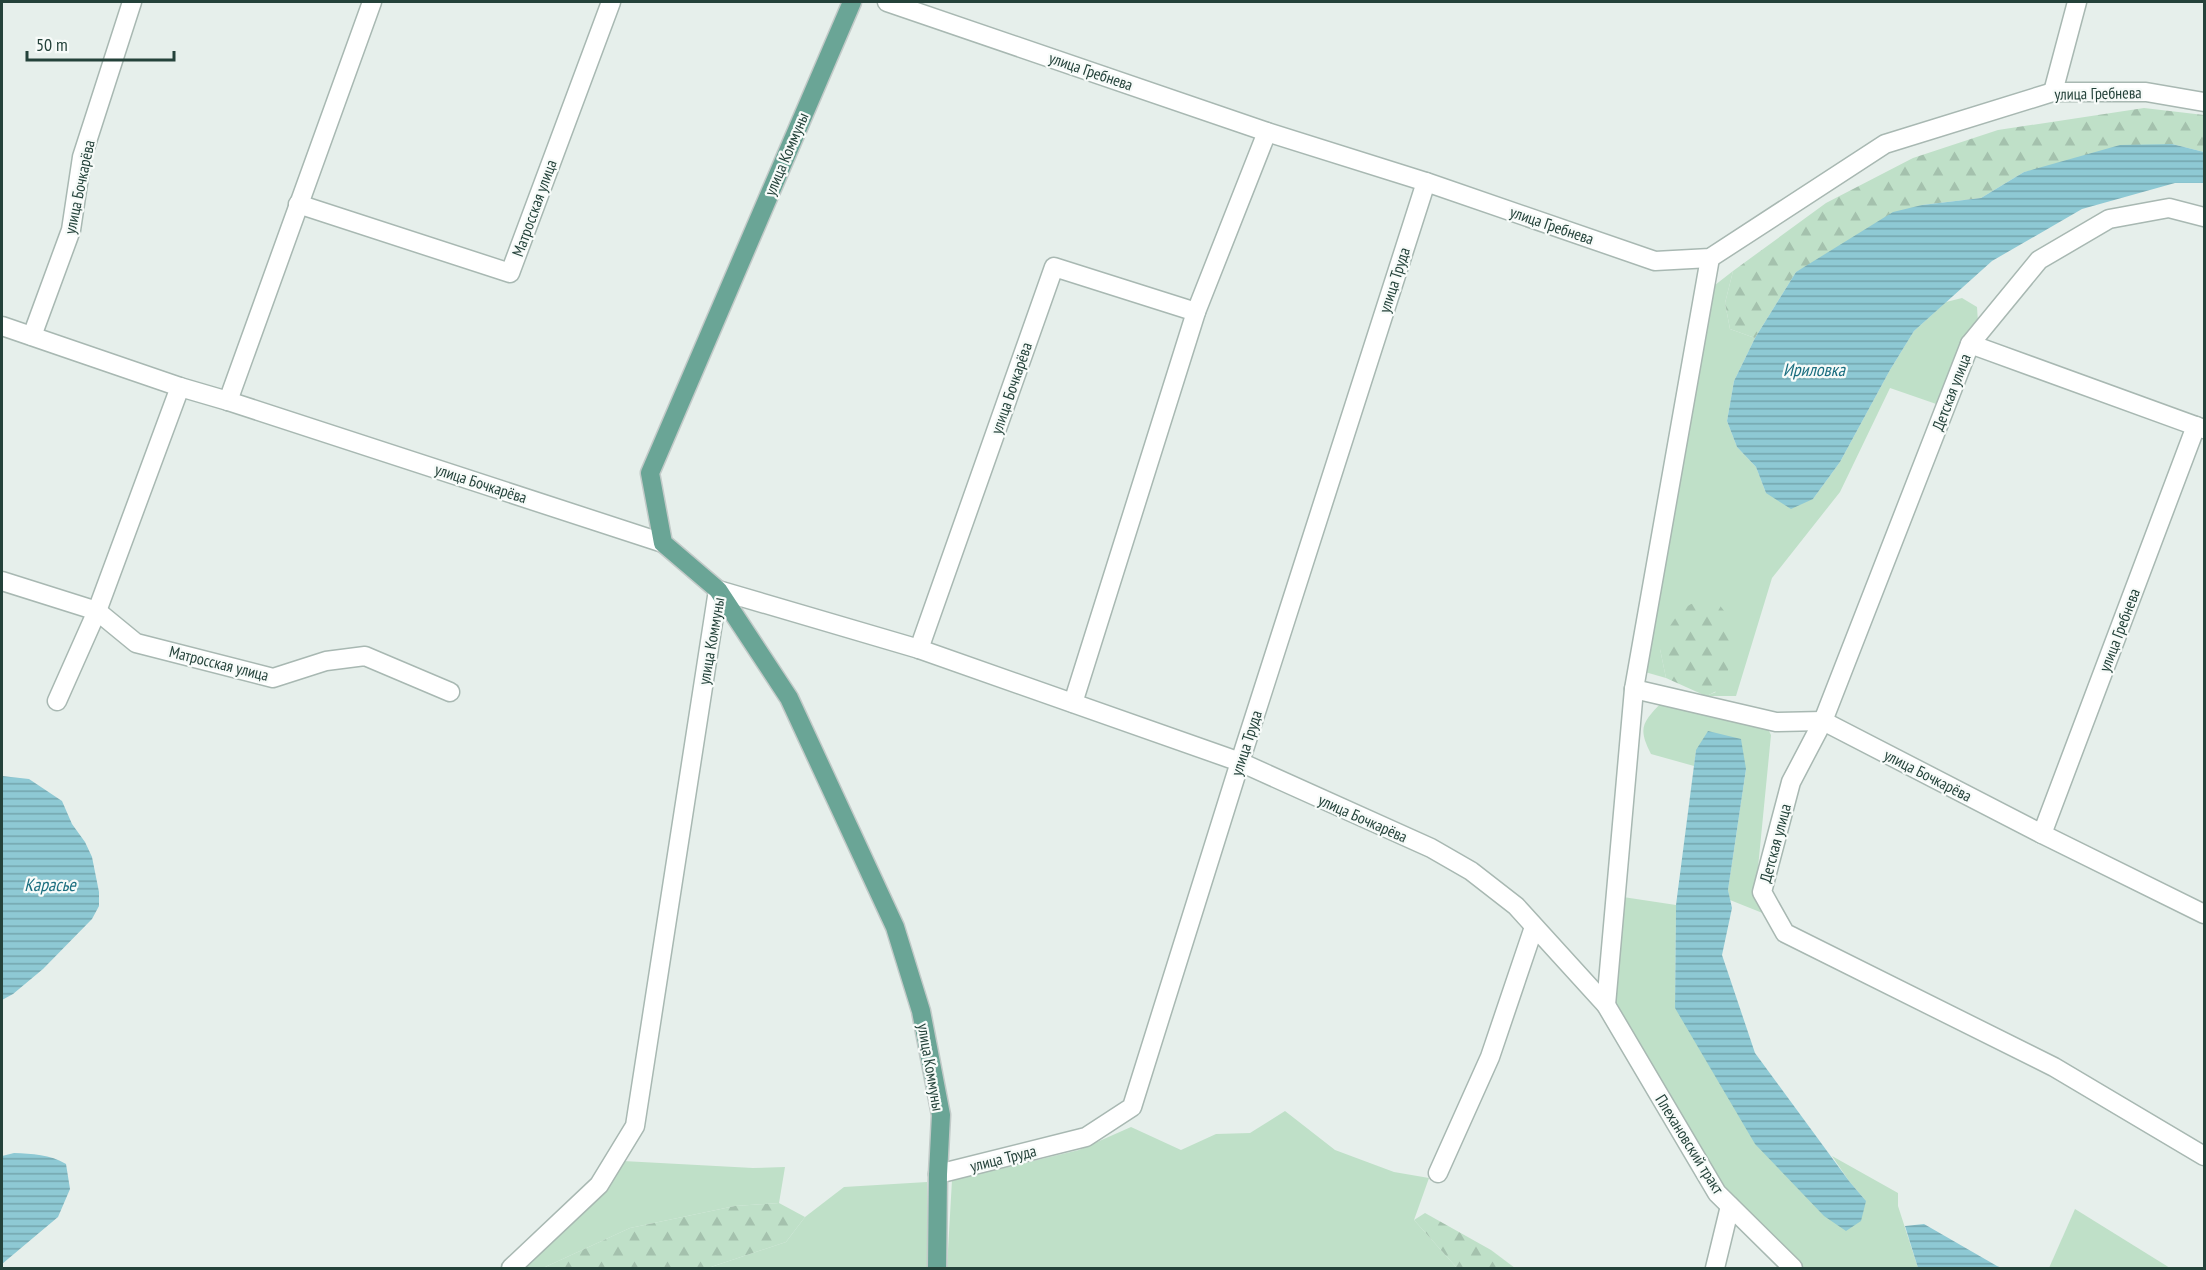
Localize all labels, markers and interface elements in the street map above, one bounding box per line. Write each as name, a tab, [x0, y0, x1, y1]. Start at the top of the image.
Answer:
scale bar	[27, 24, 174, 62]
text: 50 m	[36, 33, 68, 56]
street label: улица Гребнева	[1046, 47, 1136, 95]
street label: улица Гребнева	[2054, 82, 2142, 104]
street label: улица Коммуны	[760, 109, 812, 199]
street label: улица Бочкарёва	[59, 138, 99, 236]
street label: Матросская улица	[507, 157, 561, 259]
street label: улица Гребнева	[1507, 201, 1597, 249]
street label: улица Труда	[1374, 245, 1414, 315]
street label: улица Бочкарёва	[986, 340, 1036, 436]
street label: Детская улица	[1927, 351, 1975, 433]
water label: Ириловка	[1783, 358, 1846, 381]
street label: улица Бочкарёва	[432, 459, 530, 507]
street label: улица Гребнева	[2094, 586, 2144, 674]
street label: улица Коммуны	[693, 596, 729, 686]
street label: Матросская улица	[167, 641, 271, 685]
street label: улица Труда	[1226, 708, 1266, 778]
street label: улица Бочкарёва	[1881, 744, 1975, 806]
street label: улица Бочкарёва	[1315, 789, 1411, 847]
street label: Детская улица	[1755, 802, 1795, 884]
water label: Карасье	[24, 873, 77, 896]
street label: улица Коммуны	[913, 1022, 949, 1112]
street label: Плехановский тракт	[1651, 1090, 1729, 1198]
street label: улица Труда	[968, 1140, 1038, 1176]

